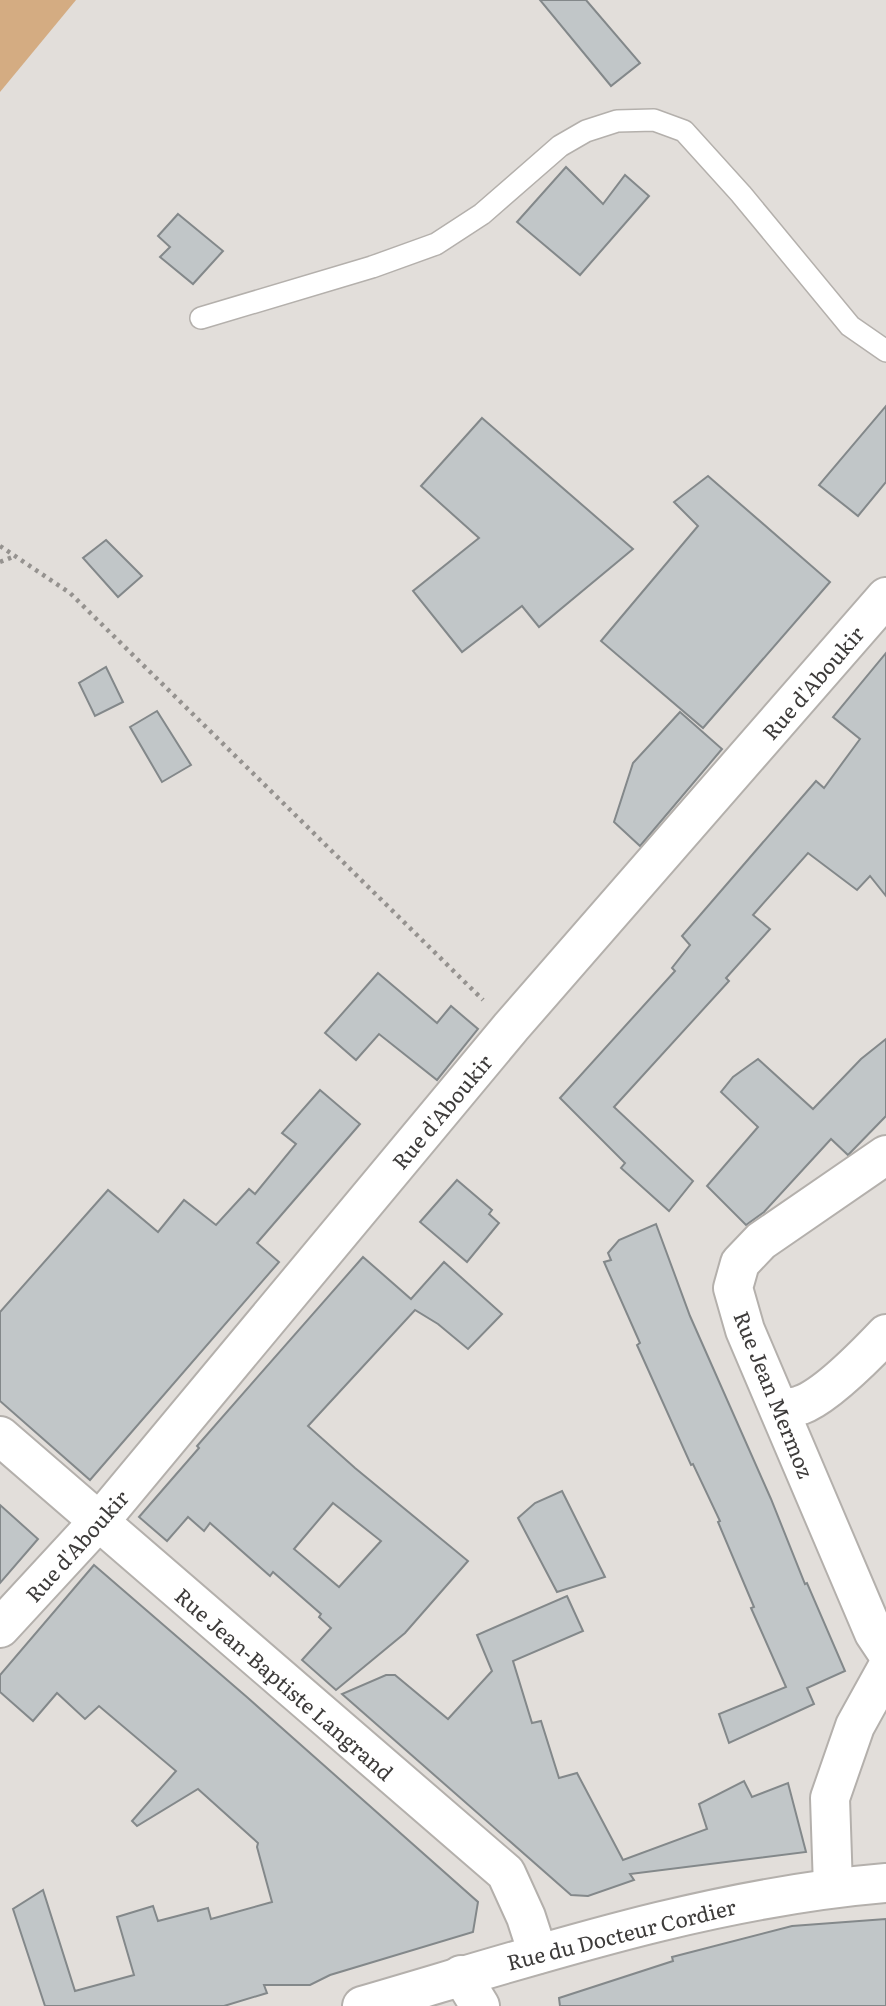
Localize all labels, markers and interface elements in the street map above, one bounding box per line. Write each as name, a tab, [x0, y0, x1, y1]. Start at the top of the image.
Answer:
street label: Rue d'Aboukir	[754, 618, 870, 746]
street label: Rue d'Aboukir	[384, 1047, 498, 1175]
street label: Rue Jean Mermoz	[727, 1306, 823, 1482]
street label: Rue d'Aboukir	[17, 1482, 135, 1608]
street label: Rue Jean-Baptiste Langrand	[169, 1579, 401, 1787]
street label: Rue du Docteur Cordier	[503, 1889, 739, 1976]

